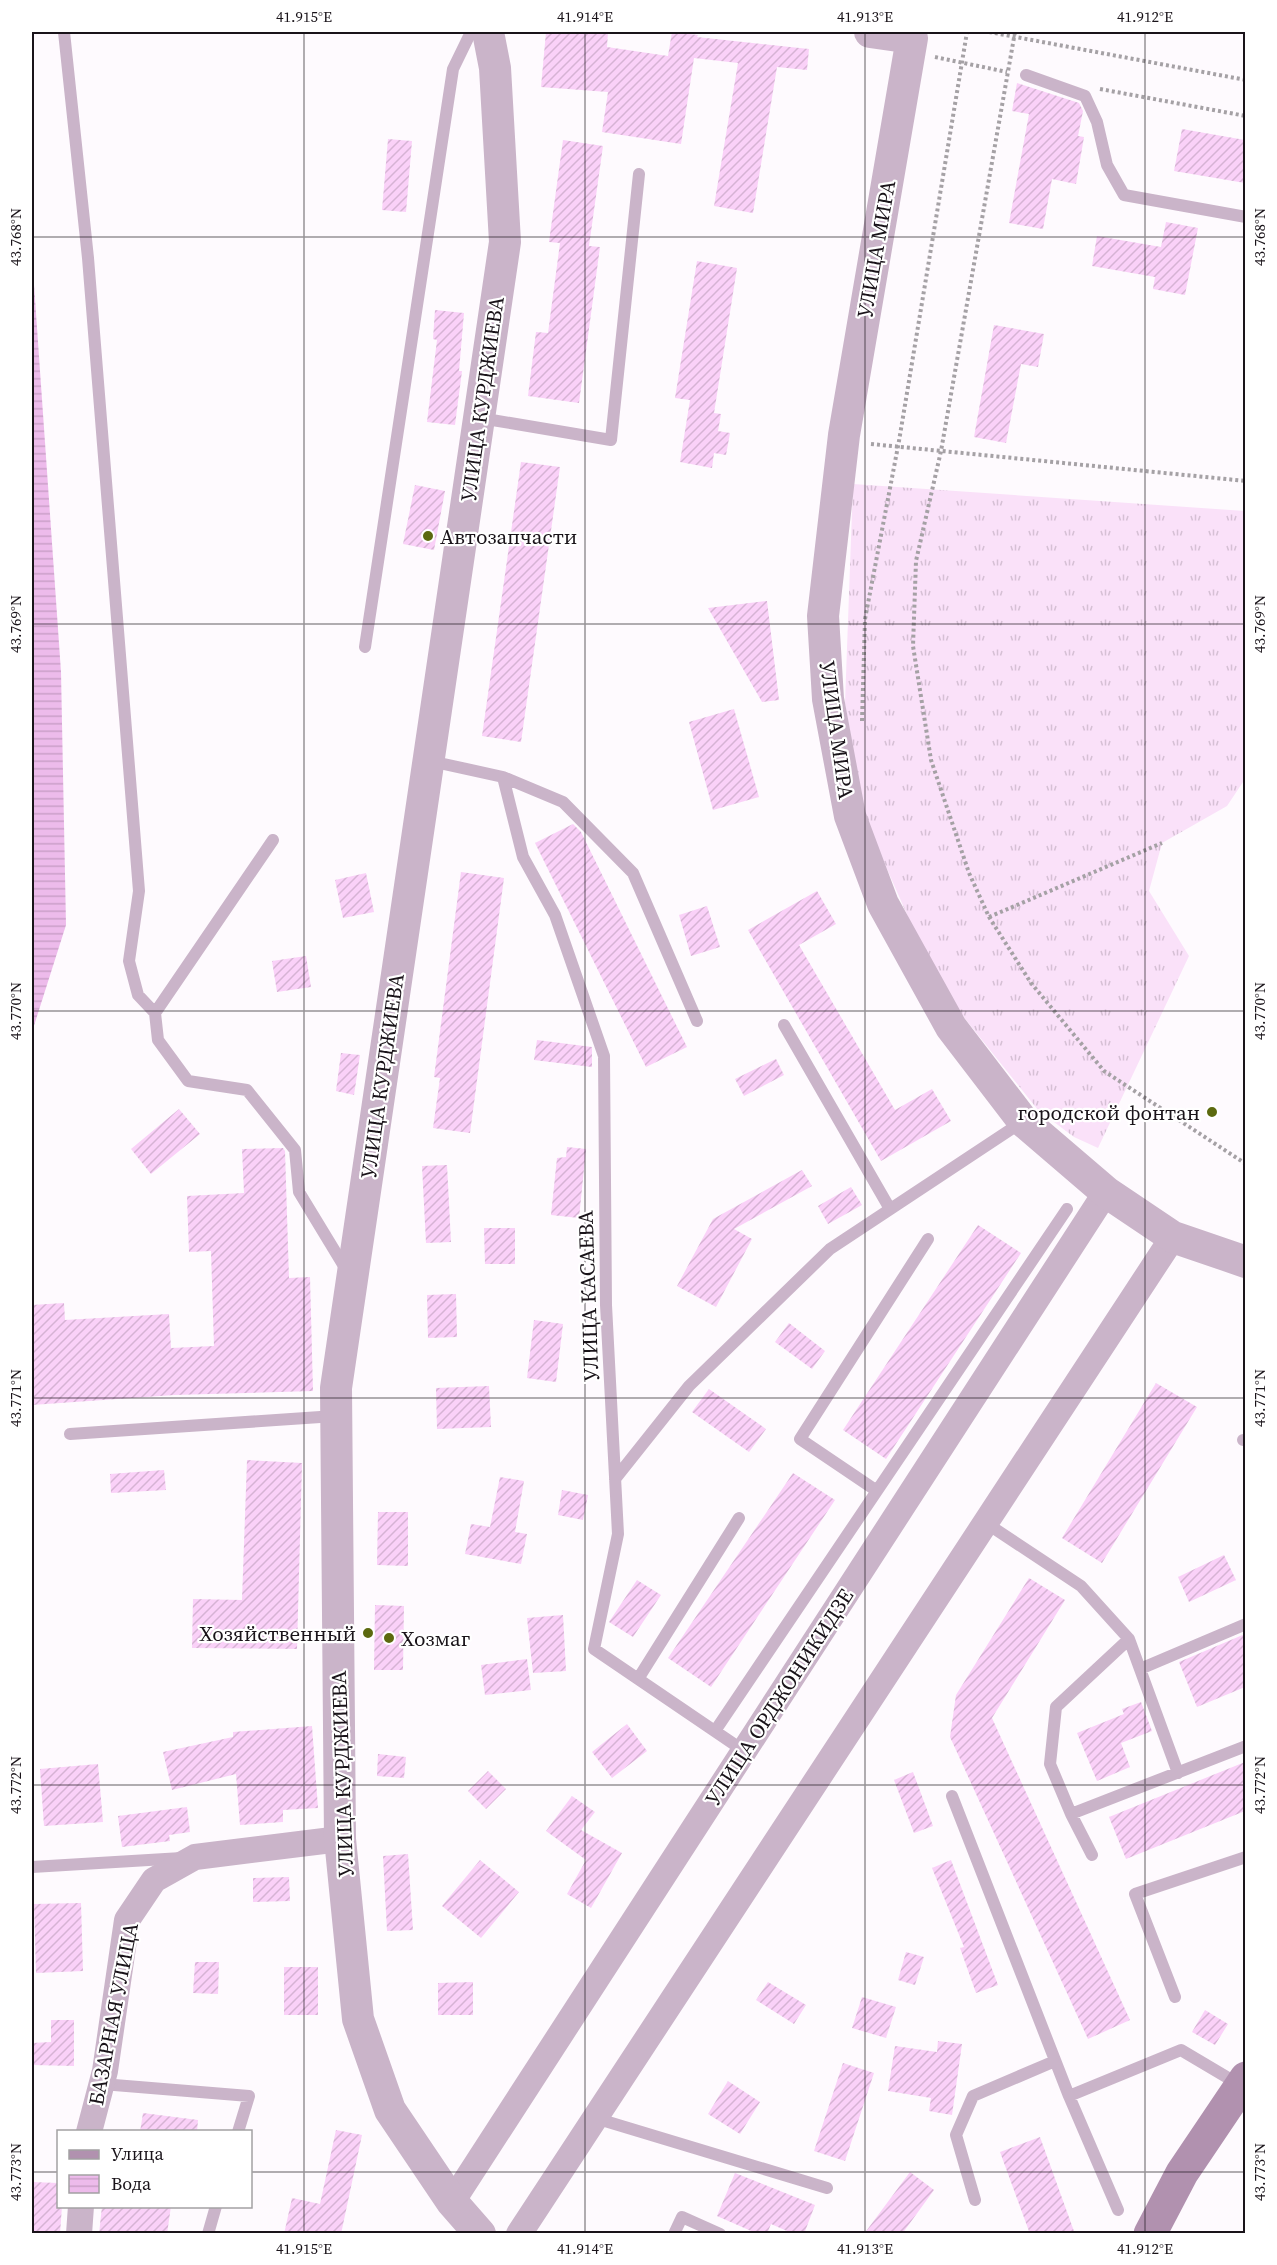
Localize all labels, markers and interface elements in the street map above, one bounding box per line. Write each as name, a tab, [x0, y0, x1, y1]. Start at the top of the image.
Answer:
text: 41.915°E	[276, 6, 332, 27]
text: 41.914°E	[557, 6, 613, 27]
text: 41.913°E	[837, 6, 893, 27]
text: 41.912°E	[1117, 6, 1173, 27]
street label: УЛИЦА МИРА	[850, 178, 902, 320]
text: 43.768°N	[5, 208, 26, 266]
text: 43.768°N	[1249, 208, 1270, 266]
street label: УЛИЦА КУРДЖИЕВА	[453, 295, 511, 503]
place label: Автозапчасти	[440, 522, 577, 551]
marker: Автозапчасти	[421, 529, 435, 543]
text: 43.769°N	[5, 595, 26, 653]
text: 43.769°N	[1249, 595, 1270, 653]
street label: УЛИЦА МИРА	[813, 659, 861, 801]
street label: УЛИЦА КУРДЖИЕВА	[353, 972, 411, 1180]
text: 43.770°N	[5, 982, 26, 1040]
text: 43.770°N	[1249, 982, 1270, 1040]
place label: городской фонтан	[1018, 1098, 1200, 1127]
marker: городской фонтан	[1205, 1105, 1219, 1119]
street label: УЛИЦА КАСАЕВА	[571, 1210, 605, 1382]
text: 43.771°N	[5, 1369, 26, 1427]
text: 43.771°N	[1249, 1369, 1270, 1427]
street label: УЛИЦА ОРДЖОНИКИДЗЕ	[698, 1583, 860, 1811]
place label: Хозяйственный	[199, 1619, 356, 1648]
place label: Хозмаг	[401, 1624, 470, 1653]
marker: Хозяйственный	[361, 1626, 375, 1640]
marker: Хозмаг	[382, 1631, 396, 1645]
street label: УЛИЦА КУРДЖИЕВА	[324, 1670, 360, 1878]
text: 43.772°N	[5, 1756, 26, 1814]
text: 43.772°N	[1249, 1756, 1270, 1814]
street label: БАЗАРНАЯ УЛИЦА	[81, 1920, 145, 2108]
legend	[57, 2130, 252, 2208]
text: Улица	[111, 2141, 164, 2166]
text: 43.773°N	[5, 2143, 26, 2201]
text: 43.773°N	[1249, 2143, 1270, 2201]
text: Вода	[111, 2171, 152, 2196]
text: 41.915°E	[276, 2238, 332, 2259]
text: 41.914°E	[557, 2238, 613, 2259]
text: 41.913°E	[837, 2238, 893, 2259]
text: 41.912°E	[1117, 2238, 1173, 2259]

